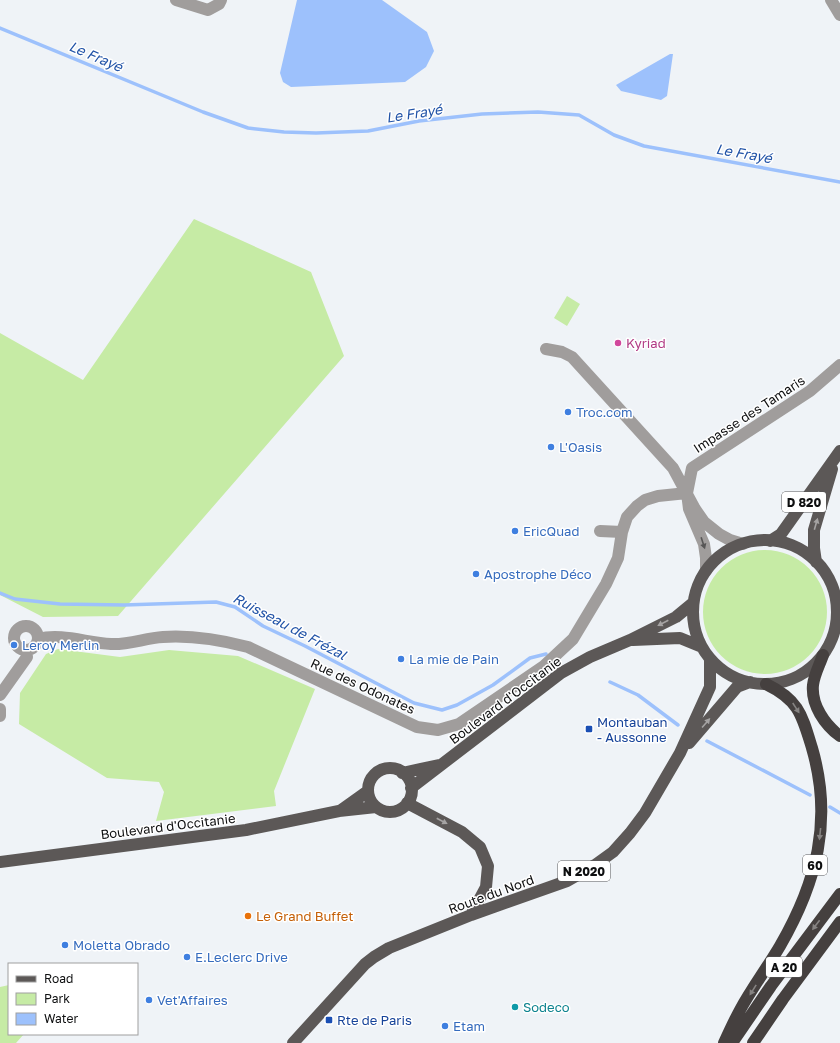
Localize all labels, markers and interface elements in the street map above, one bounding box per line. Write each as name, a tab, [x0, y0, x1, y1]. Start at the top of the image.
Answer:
water label: Le Frayé	[67, 37, 127, 76]
water label: Le Frayé	[385, 100, 445, 126]
water label: Le Frayé	[715, 140, 775, 167]
place label: Kyriad	[626, 335, 666, 351]
marker: Kyriad	[613, 338, 623, 348]
street label: Impasse des Tamaris	[690, 372, 808, 456]
place label: Troc.com	[576, 404, 633, 420]
marker: Troc.com	[563, 407, 573, 417]
place label: L'Oasis	[559, 439, 602, 455]
marker: L'Oasis	[546, 442, 556, 452]
road number: D 820	[782, 492, 826, 512]
one-way arrow	[813, 517, 819, 529]
place label: EricQuad	[523, 523, 579, 539]
marker: EricQuad	[510, 526, 520, 536]
one-way arrow	[700, 538, 706, 550]
place label: Apostrophe Déco	[484, 566, 592, 582]
marker: Apostrophe Déco	[471, 569, 481, 579]
water label: Ruisseau de Frézal	[230, 589, 350, 663]
one-way arrow	[657, 620, 669, 626]
place label: Leroy Merlin	[22, 637, 99, 653]
marker: Leroy Merlin	[9, 640, 19, 650]
place label: La mie de Pain	[409, 651, 499, 667]
street label: Boulevard d'Occitanie	[446, 653, 564, 747]
marker: La mie de Pain	[396, 654, 406, 664]
street label: Rue des Odonates	[308, 655, 418, 717]
one-way arrow	[792, 703, 800, 713]
place label: Montauban - Aussonne	[597, 714, 668, 745]
one-way arrow	[701, 718, 710, 729]
marker: Montauban - Aussonne	[584, 724, 594, 734]
street label: Boulevard d'Occitanie	[100, 810, 236, 842]
one-way arrow	[436, 818, 448, 824]
one-way arrow	[817, 828, 823, 840]
road number: 60	[803, 855, 827, 875]
road number: N 2020	[558, 861, 610, 881]
street label: Route du Nord	[446, 871, 536, 917]
place label: Le Grand Buffet	[256, 908, 354, 924]
marker: Le Grand Buffet	[243, 911, 253, 921]
one-way arrow	[812, 919, 820, 930]
place label: Moletta Obrado	[73, 937, 170, 953]
marker: Moletta Obrado	[60, 940, 70, 950]
place label: E.Leclerc Drive	[195, 949, 288, 965]
marker: E.Leclerc Drive	[182, 952, 192, 962]
road number: A 20	[766, 957, 802, 977]
legend	[8, 963, 138, 1035]
text: Road	[44, 971, 73, 986]
one-way arrow	[749, 984, 756, 996]
text: Park	[44, 991, 70, 1006]
place label: Vet'Affaires	[157, 992, 228, 1008]
marker: Vet'Affaires	[144, 995, 154, 1005]
place label: Sodeco	[523, 999, 570, 1015]
marker: Sodeco	[510, 1002, 520, 1012]
text: Water	[44, 1011, 78, 1026]
place label: Rte de Paris	[337, 1012, 412, 1028]
marker: Rte de Paris	[324, 1015, 334, 1025]
place label: Etam	[453, 1018, 485, 1034]
marker: Etam	[440, 1021, 450, 1031]

